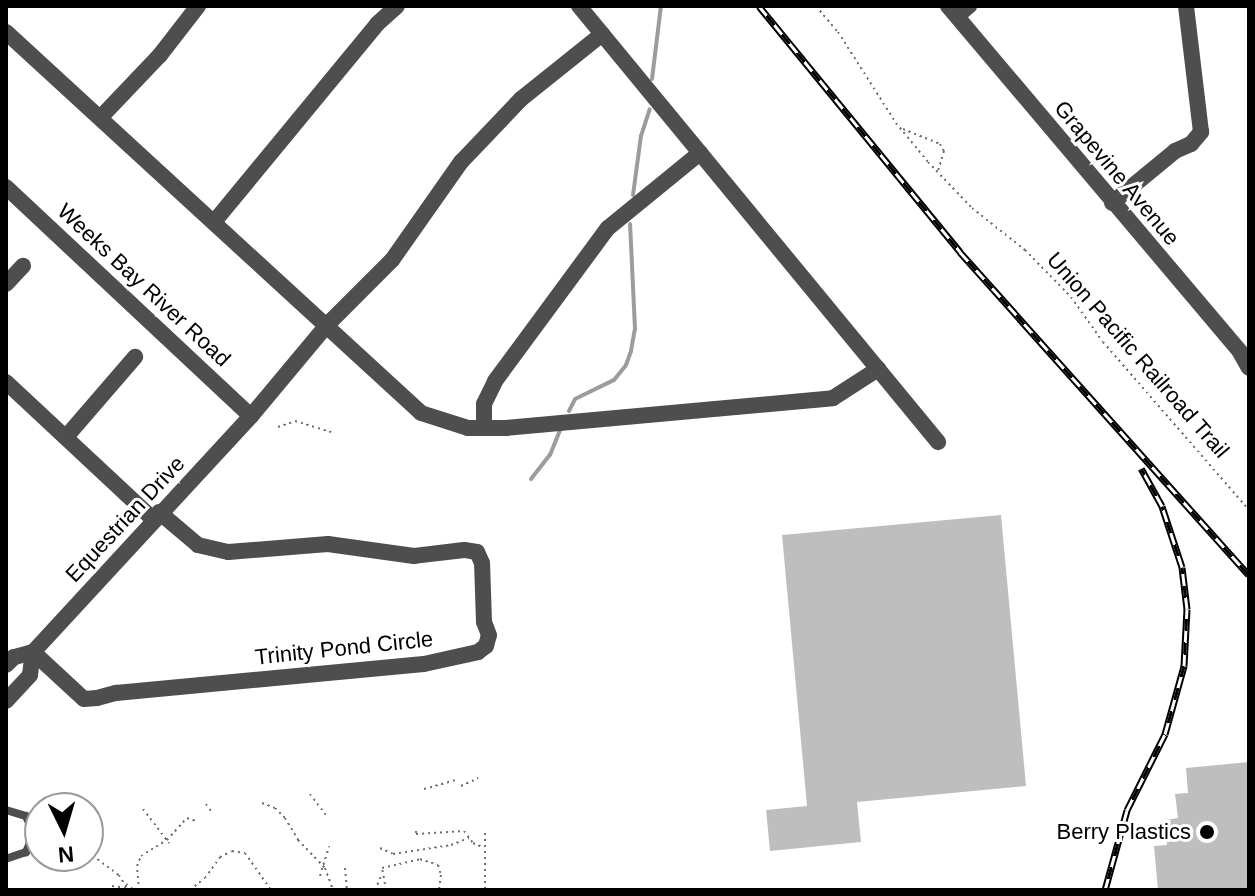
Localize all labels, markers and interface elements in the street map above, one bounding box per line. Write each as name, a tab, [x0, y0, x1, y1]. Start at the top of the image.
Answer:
street label: Grapevine Avenue	[1048, 95, 1186, 251]
street label: Weeks Bay River Road	[52, 198, 236, 372]
street label: Union Pacific Railroad Trail	[1041, 247, 1235, 463]
street label: Equestrian Drive	[60, 451, 190, 587]
street label: Trinity Pond Circle	[254, 626, 434, 670]
north arrow	[24, 792, 104, 872]
place label: Berry Plastics	[1057, 819, 1191, 845]
marker: Berry Plastics	[1198, 823, 1216, 841]
text: N	[57, 841, 75, 868]

